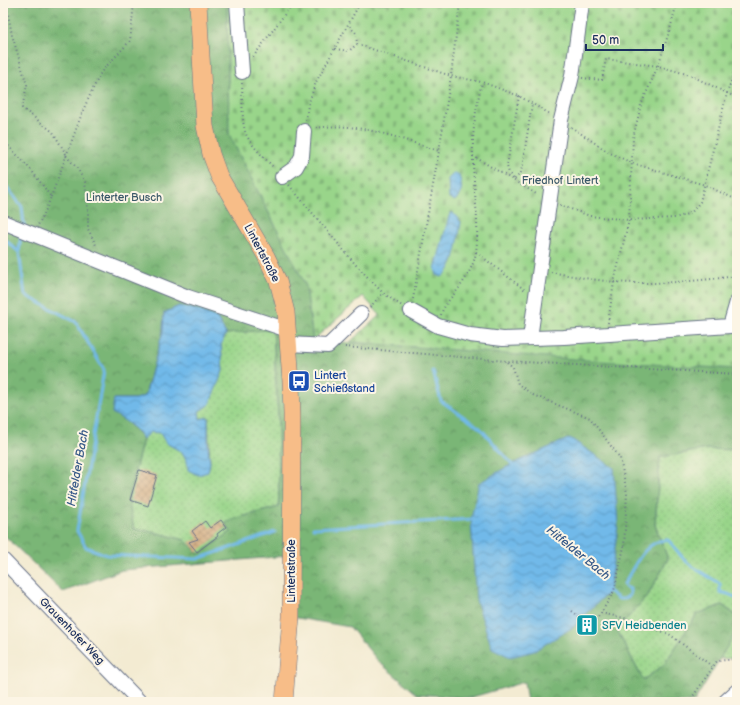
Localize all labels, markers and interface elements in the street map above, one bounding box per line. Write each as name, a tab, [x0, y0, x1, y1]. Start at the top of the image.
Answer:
scale bar	[586, 26, 663, 52]
text: 50 m	[592, 33, 619, 48]
park label: Friedhof Lintert	[522, 174, 599, 187]
park label: Linterter Busch	[86, 191, 162, 204]
street label: Lintertstraße	[241, 222, 283, 284]
bus stop icon: Lintert Schießstand	[286, 368, 312, 394]
place label: Lintert Schießstand	[314, 369, 375, 395]
water label: Hitfelder Bach	[64, 428, 92, 507]
water label: Hitfelder Bach	[543, 523, 613, 583]
street label: Lintertstraße	[285, 539, 298, 603]
street label: Grauenhofer Weg	[37, 595, 107, 667]
building icon: SFV Heidbenden	[574, 612, 600, 638]
place label: SFV Heidbenden	[602, 619, 686, 632]

